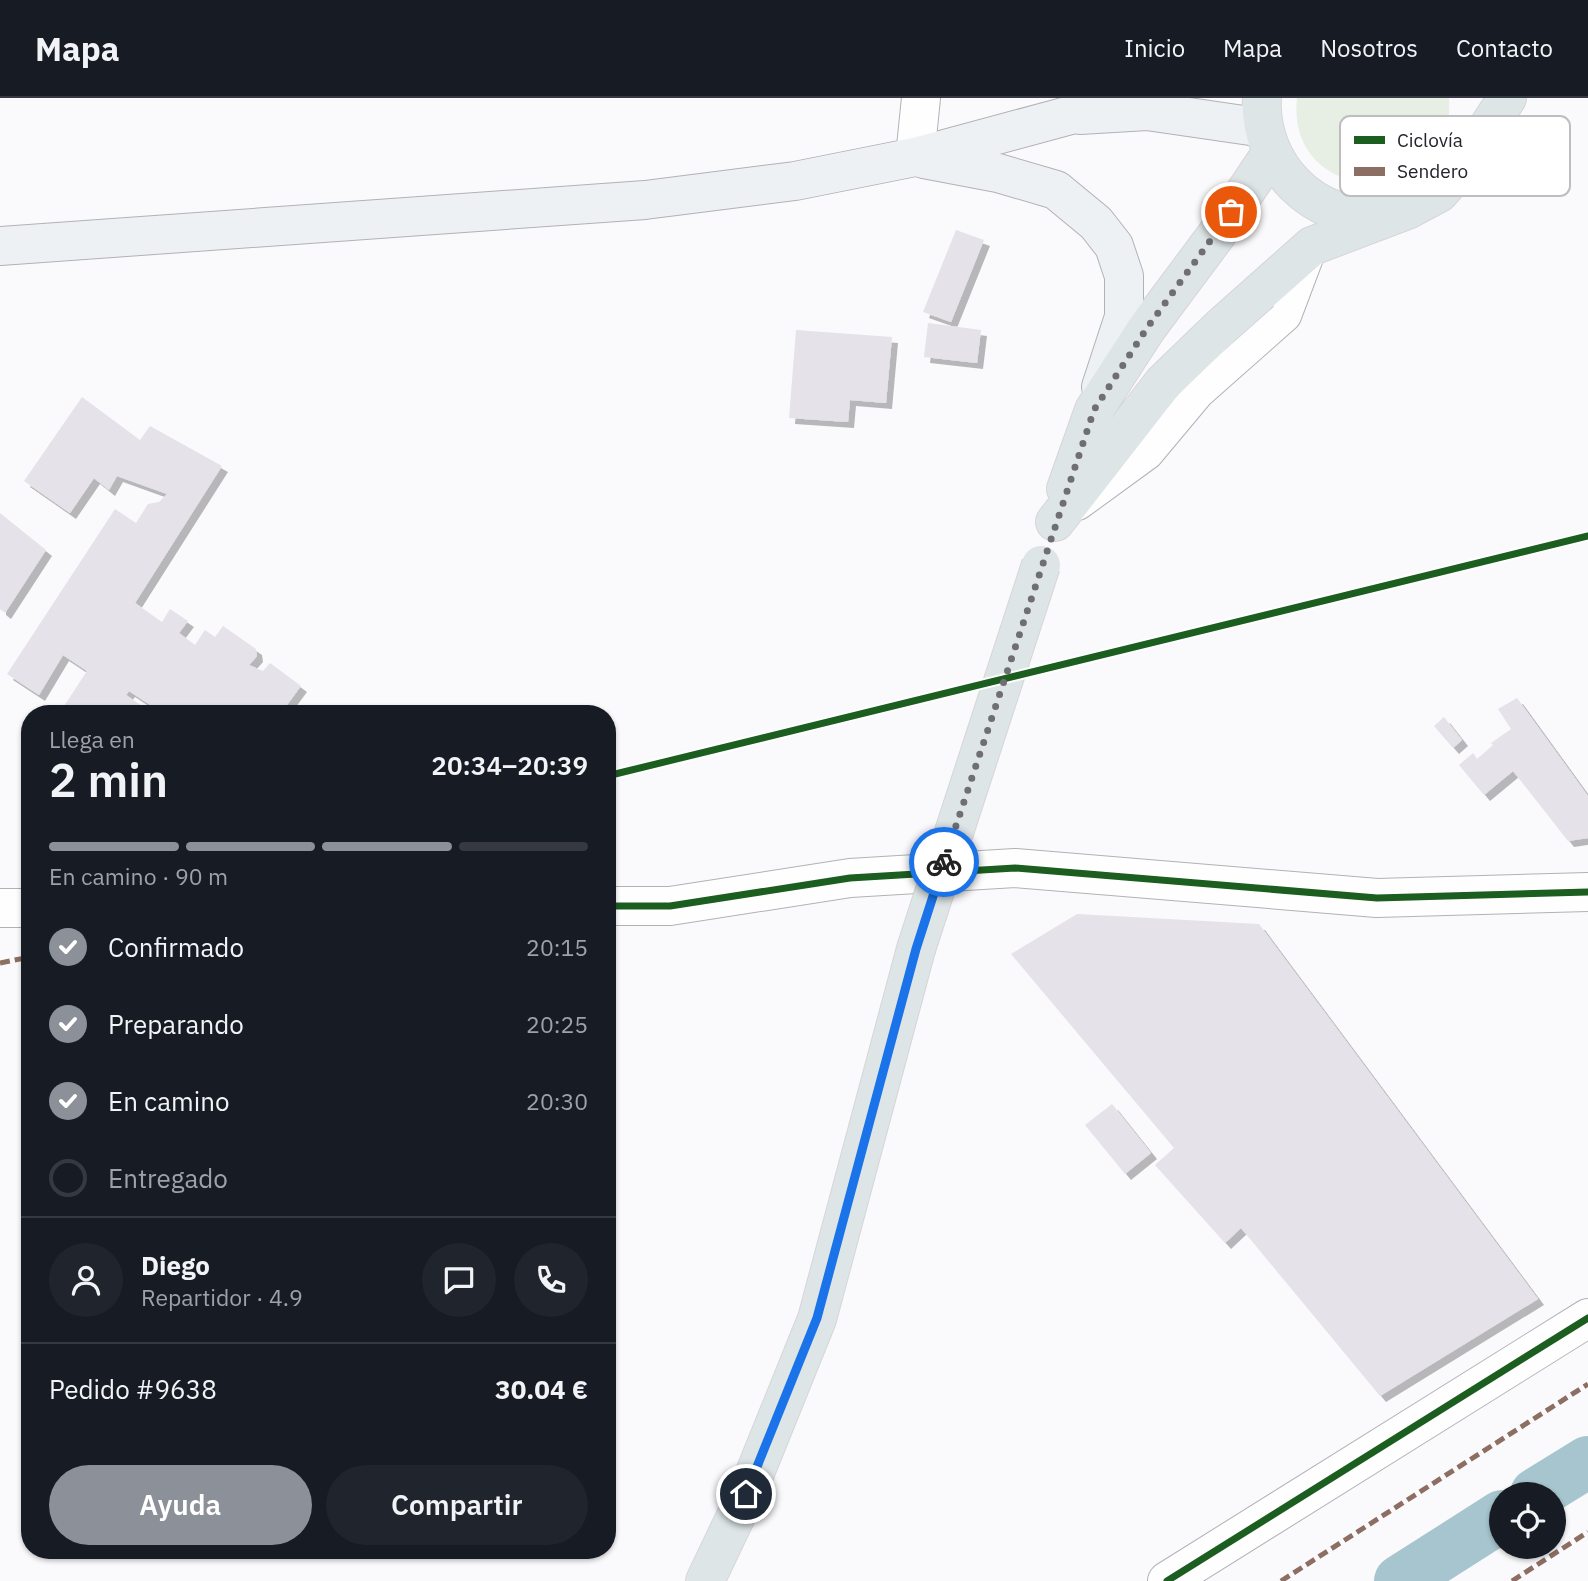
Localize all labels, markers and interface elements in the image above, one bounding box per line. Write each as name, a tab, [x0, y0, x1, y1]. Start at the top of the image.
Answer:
text: Mapa	[35, 27, 120, 70]
text: Inicio	[1124, 32, 1185, 64]
text: Mapa	[1223, 32, 1282, 64]
text: Nosotros	[1320, 32, 1418, 64]
text: Contacto	[1456, 32, 1553, 64]
legend	[1340, 116, 1570, 196]
text: Ciclovía	[1397, 128, 1463, 152]
text: Sendero	[1397, 159, 1468, 183]
pin	[1201, 182, 1261, 242]
icon: bag	[1212, 193, 1250, 231]
text: Llega en	[49, 724, 135, 754]
text: 20:34–20:39	[431, 748, 588, 782]
text: 2 min	[49, 750, 168, 810]
courier	[909, 827, 979, 897]
icon: bike	[925, 843, 963, 881]
text: En camino · 90 m	[49, 861, 228, 891]
icon: check	[49, 928, 87, 966]
text: Confirmado	[108, 930, 244, 964]
text: 20:15	[526, 932, 588, 962]
icon: check	[49, 1005, 87, 1043]
text: Preparando	[108, 1007, 244, 1041]
text: 20:25	[526, 1009, 588, 1039]
icon: check	[49, 1082, 87, 1120]
text: En camino	[108, 1084, 230, 1118]
text: 20:30	[526, 1086, 588, 1116]
text: Entregado	[108, 1161, 228, 1195]
button: person	[49, 1243, 123, 1317]
button: chat	[422, 1243, 496, 1317]
button: phone	[514, 1243, 588, 1317]
text: Diego	[141, 1248, 210, 1282]
text: Repartidor · 4.9	[141, 1282, 303, 1312]
text: Pedido #9638	[49, 1372, 217, 1406]
text: 30.04 €	[495, 1372, 588, 1406]
pin	[716, 1464, 776, 1524]
button: Ayuda	[49, 1465, 312, 1545]
button: Compartir	[326, 1465, 588, 1545]
icon: home	[727, 1475, 765, 1513]
map controls	[1489, 1482, 1566, 1559]
button: locate	[1489, 1482, 1566, 1559]

